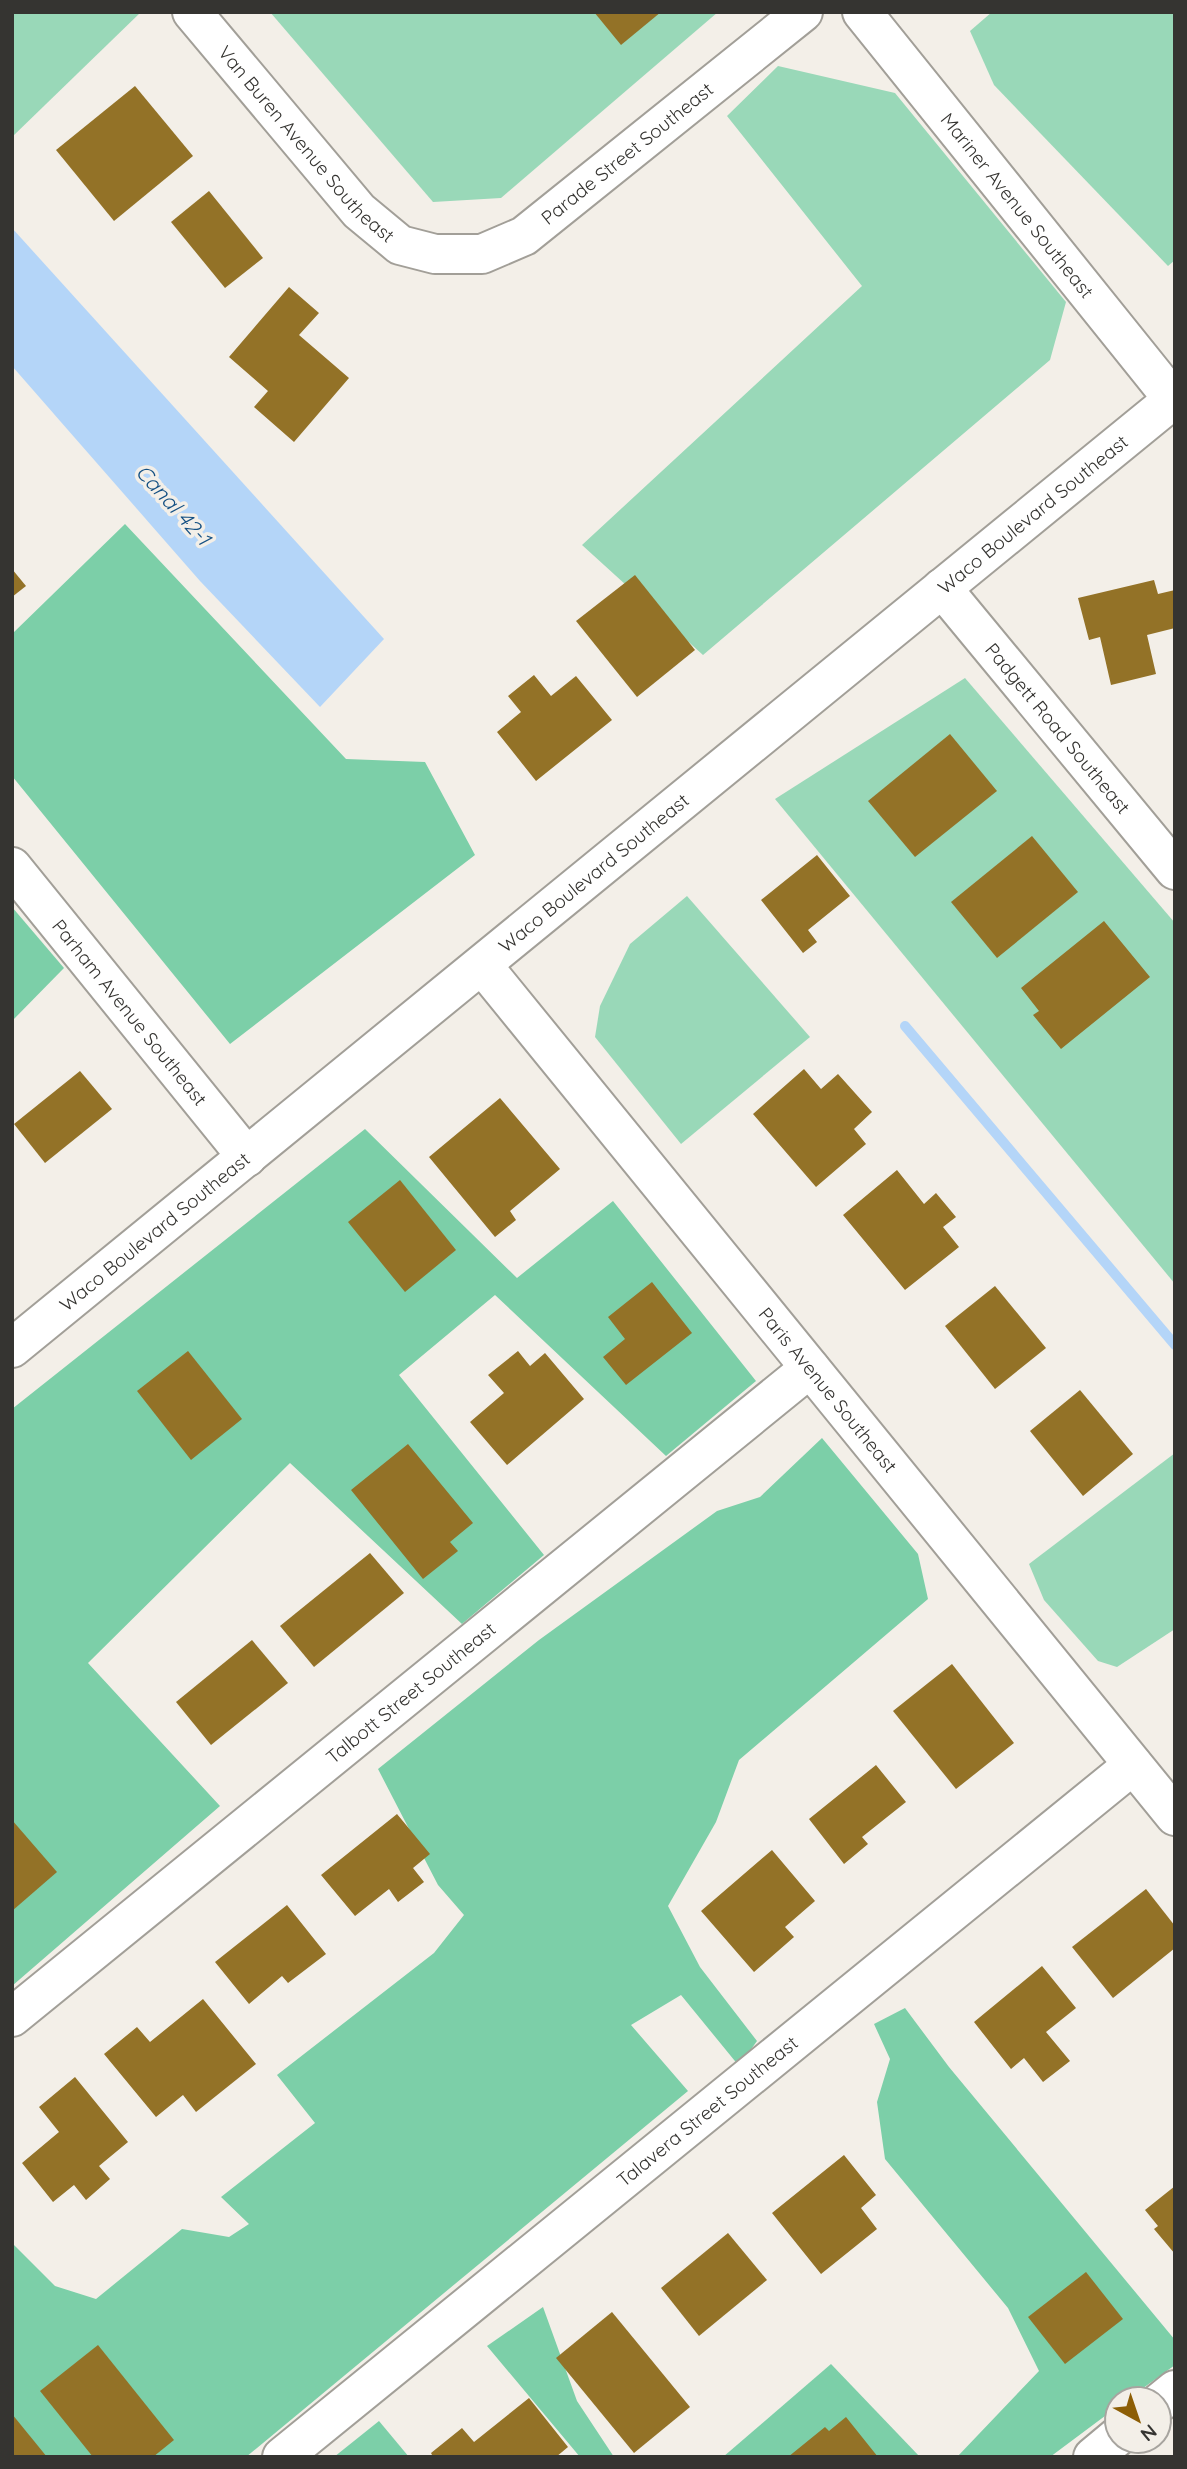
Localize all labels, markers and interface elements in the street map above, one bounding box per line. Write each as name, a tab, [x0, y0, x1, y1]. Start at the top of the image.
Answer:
street label: Van Buren Avenue Southeast	[213, 41, 400, 248]
street label: Parade Street Southeast	[536, 77, 718, 230]
street label: Mariner Avenue Southeast	[936, 108, 1099, 303]
street label: Waco Boulevard Southeast	[933, 429, 1133, 599]
water label: Canal 42-1	[131, 459, 218, 552]
street label: Padgett Road Southeast	[980, 638, 1136, 819]
street label: Waco Boulevard Southeast	[494, 788, 694, 958]
street label: Parham Avenue Southeast	[47, 914, 212, 1110]
street label: Waco Boulevard Southeast	[54, 1147, 255, 1316]
street label: Paris Avenue Southeast	[754, 1302, 903, 1478]
street label: Talbott Street Southeast	[321, 1617, 500, 1769]
street label: Talavera Street Southeast	[612, 2031, 803, 2192]
north arrow	[1103, 2385, 1173, 2455]
text: N	[1136, 2419, 1162, 2447]

